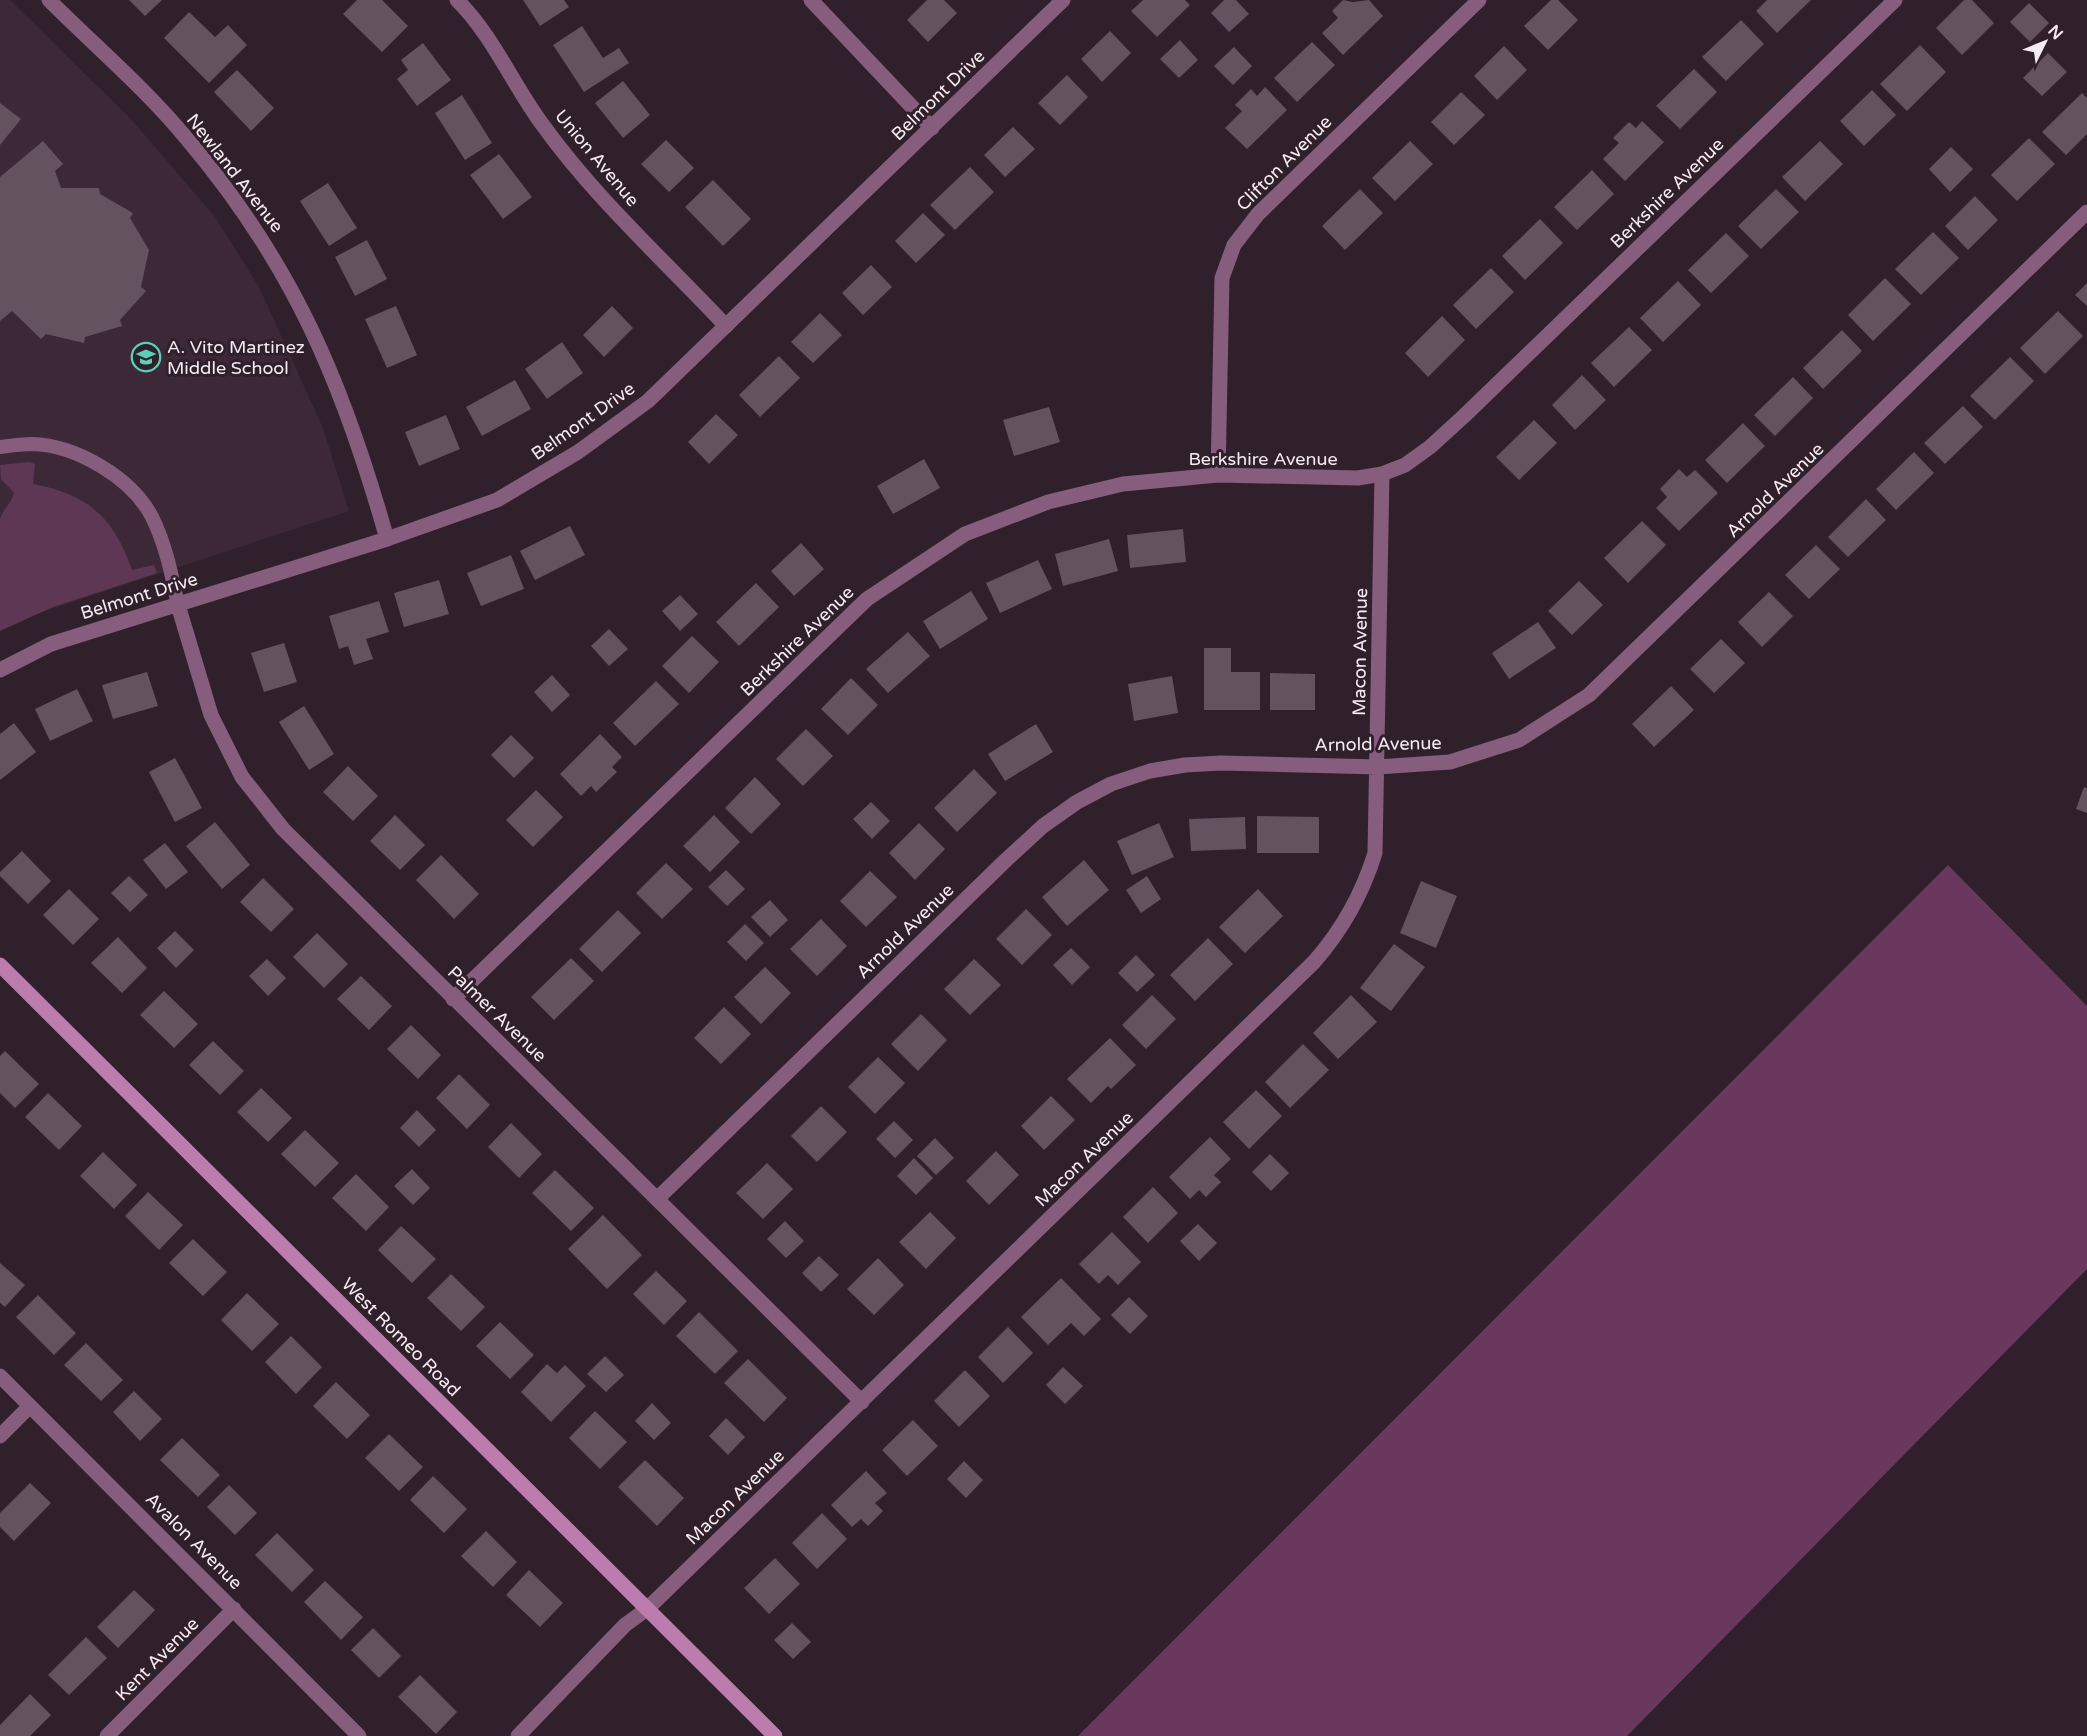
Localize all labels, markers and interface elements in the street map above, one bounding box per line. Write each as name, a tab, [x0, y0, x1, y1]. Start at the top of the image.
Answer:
north arrow	[2015, 12, 2075, 72]
text: N	[2044, 21, 2067, 44]
street label: Belmont Drive	[887, 45, 989, 145]
street label: Union Avenue	[550, 105, 644, 211]
street label: Newland Avenue	[182, 109, 288, 237]
street label: Clifton Avenue	[1232, 111, 1336, 215]
street label: Berkshire Avenue	[1606, 133, 1728, 253]
place label: A. Vito Martinez Middle School	[167, 336, 305, 379]
school or university icon: A. Vito Martinez Middle School	[130, 341, 162, 373]
street label: Belmont Drive	[527, 377, 639, 465]
street label: Arnold Avenue	[1722, 438, 1828, 542]
street label: Berkshire Avenue	[1188, 448, 1338, 470]
street label: Belmont Drive	[78, 568, 200, 624]
street label: Berkshire Avenue	[736, 581, 858, 701]
street label: Macon Avenue	[1348, 588, 1372, 716]
street label: Arnold Avenue	[1314, 732, 1442, 756]
street label: Arnold Avenue	[852, 879, 958, 983]
street label: Palmer Avenue	[443, 961, 551, 1067]
street label: Macon Avenue	[1030, 1107, 1138, 1211]
street label: West Romeo Road	[337, 1273, 465, 1401]
street label: Macon Avenue	[681, 1445, 789, 1549]
street label: Avalon Avenue	[141, 1488, 247, 1594]
street label: Kent Avenue	[111, 1613, 203, 1705]

